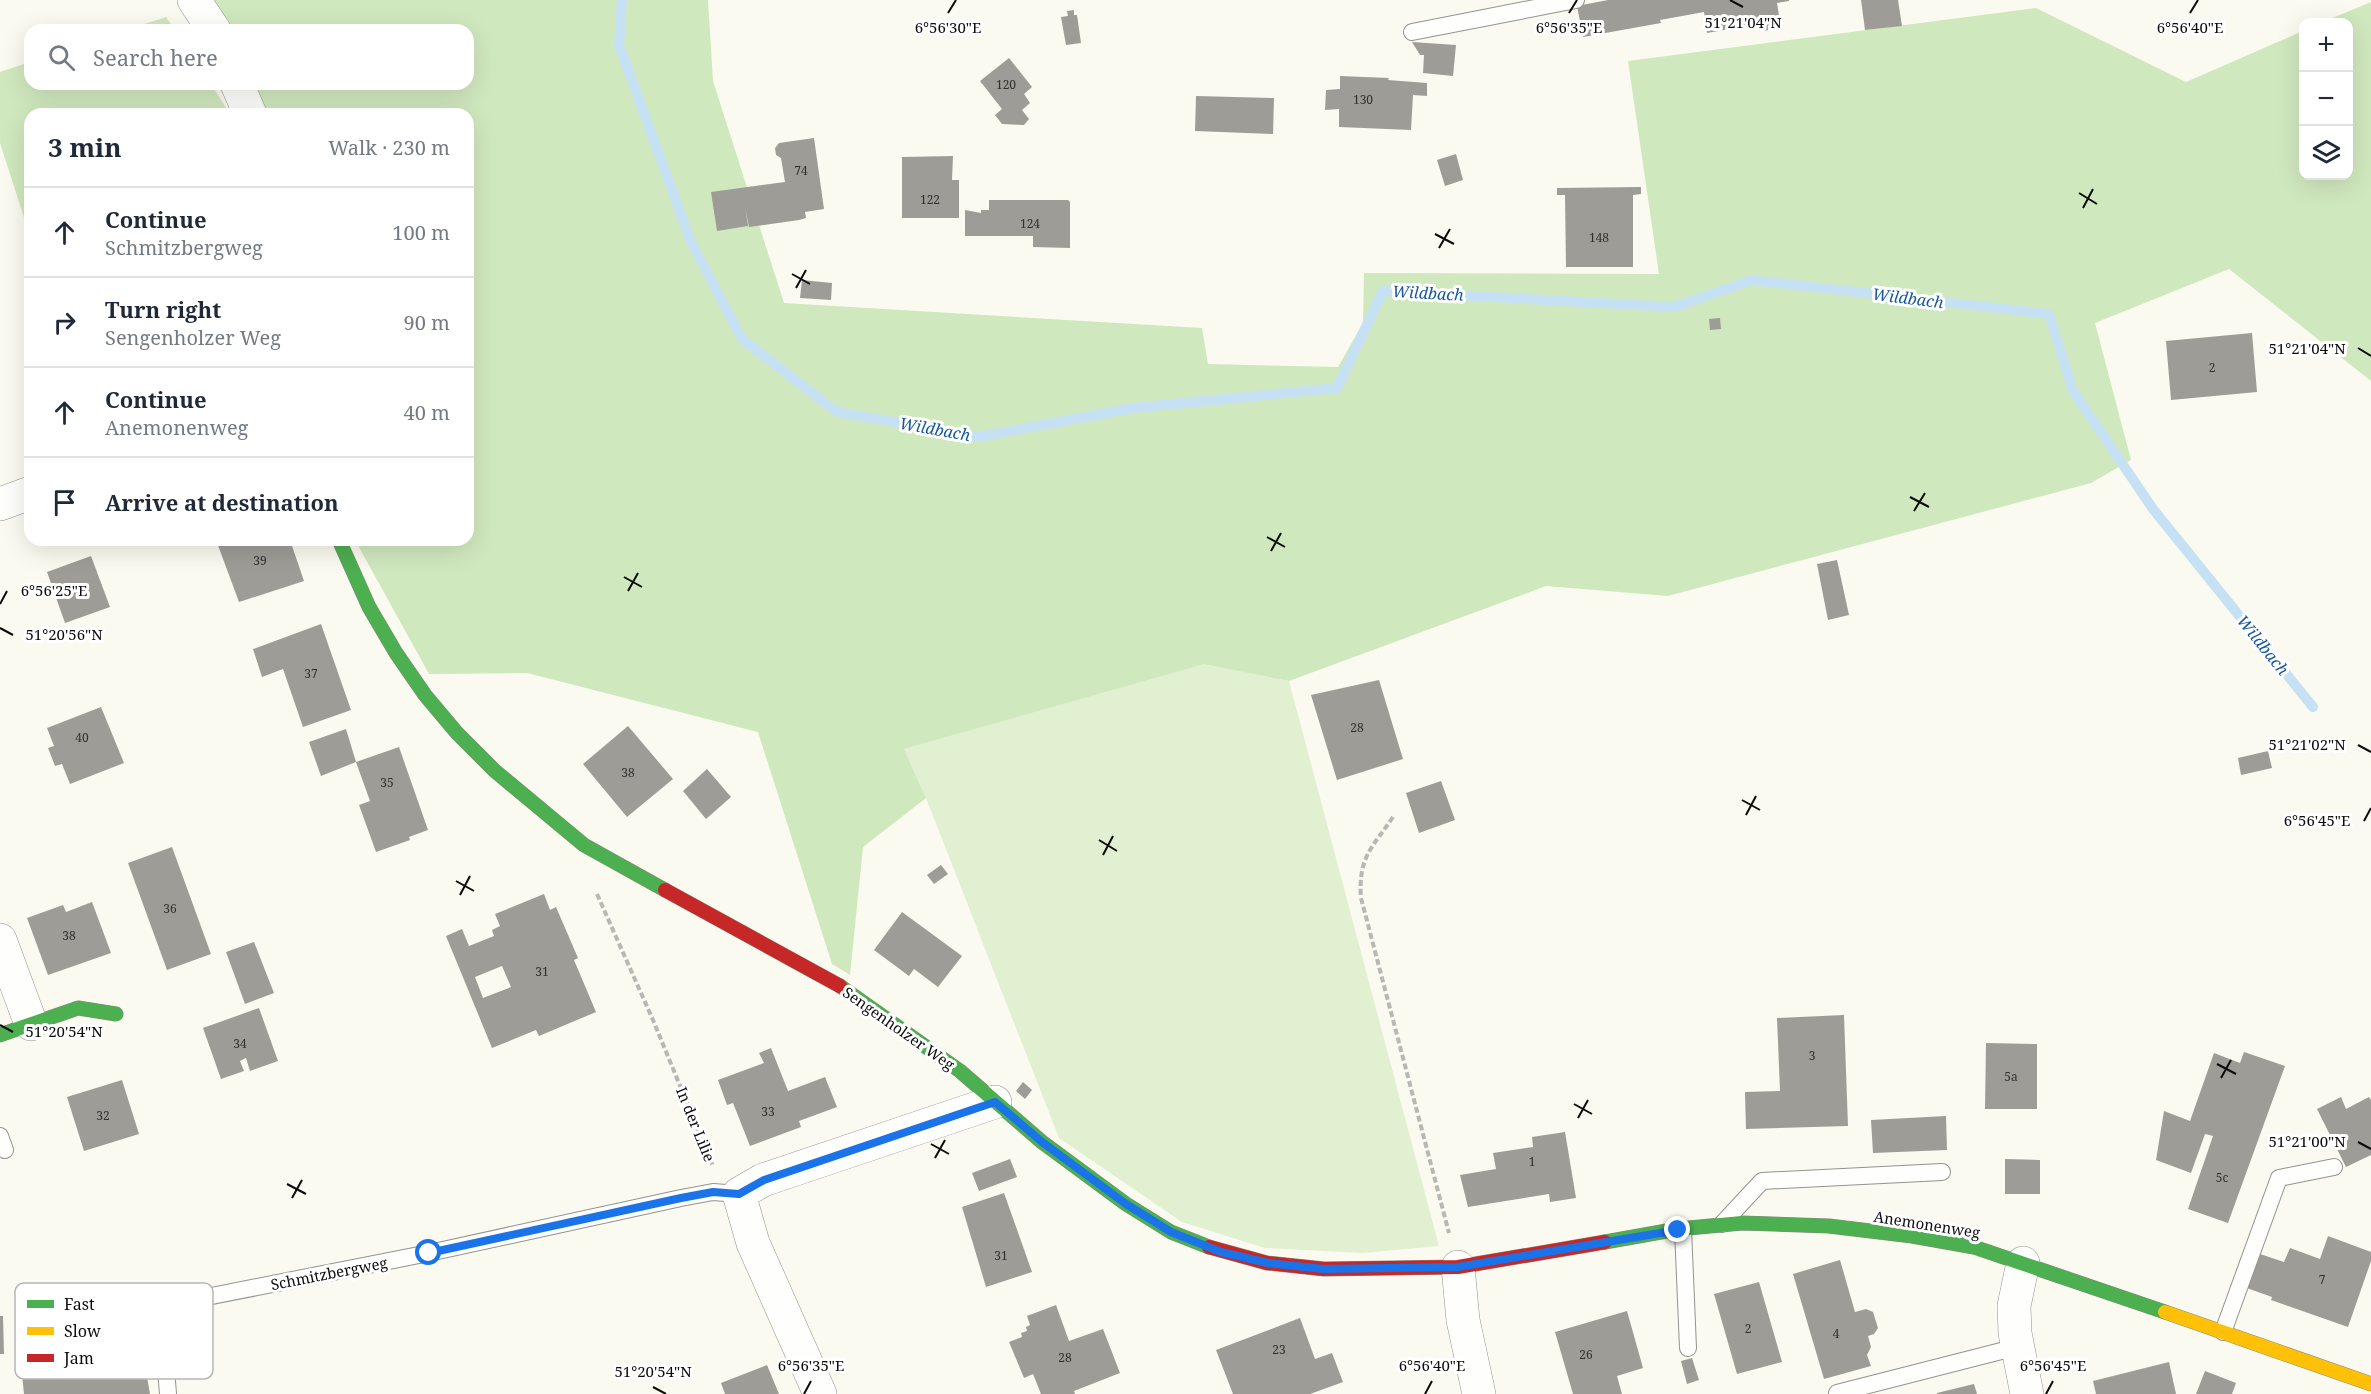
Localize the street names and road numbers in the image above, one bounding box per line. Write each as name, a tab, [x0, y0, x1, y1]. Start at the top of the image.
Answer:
street label: Sengenholzer Weg	[839, 982, 959, 1074]
street label: In der Lilie	[672, 1084, 720, 1164]
street label: Anemonenweg	[1872, 1206, 1982, 1242]
street label: Schmitzbergweg	[269, 1252, 389, 1294]

